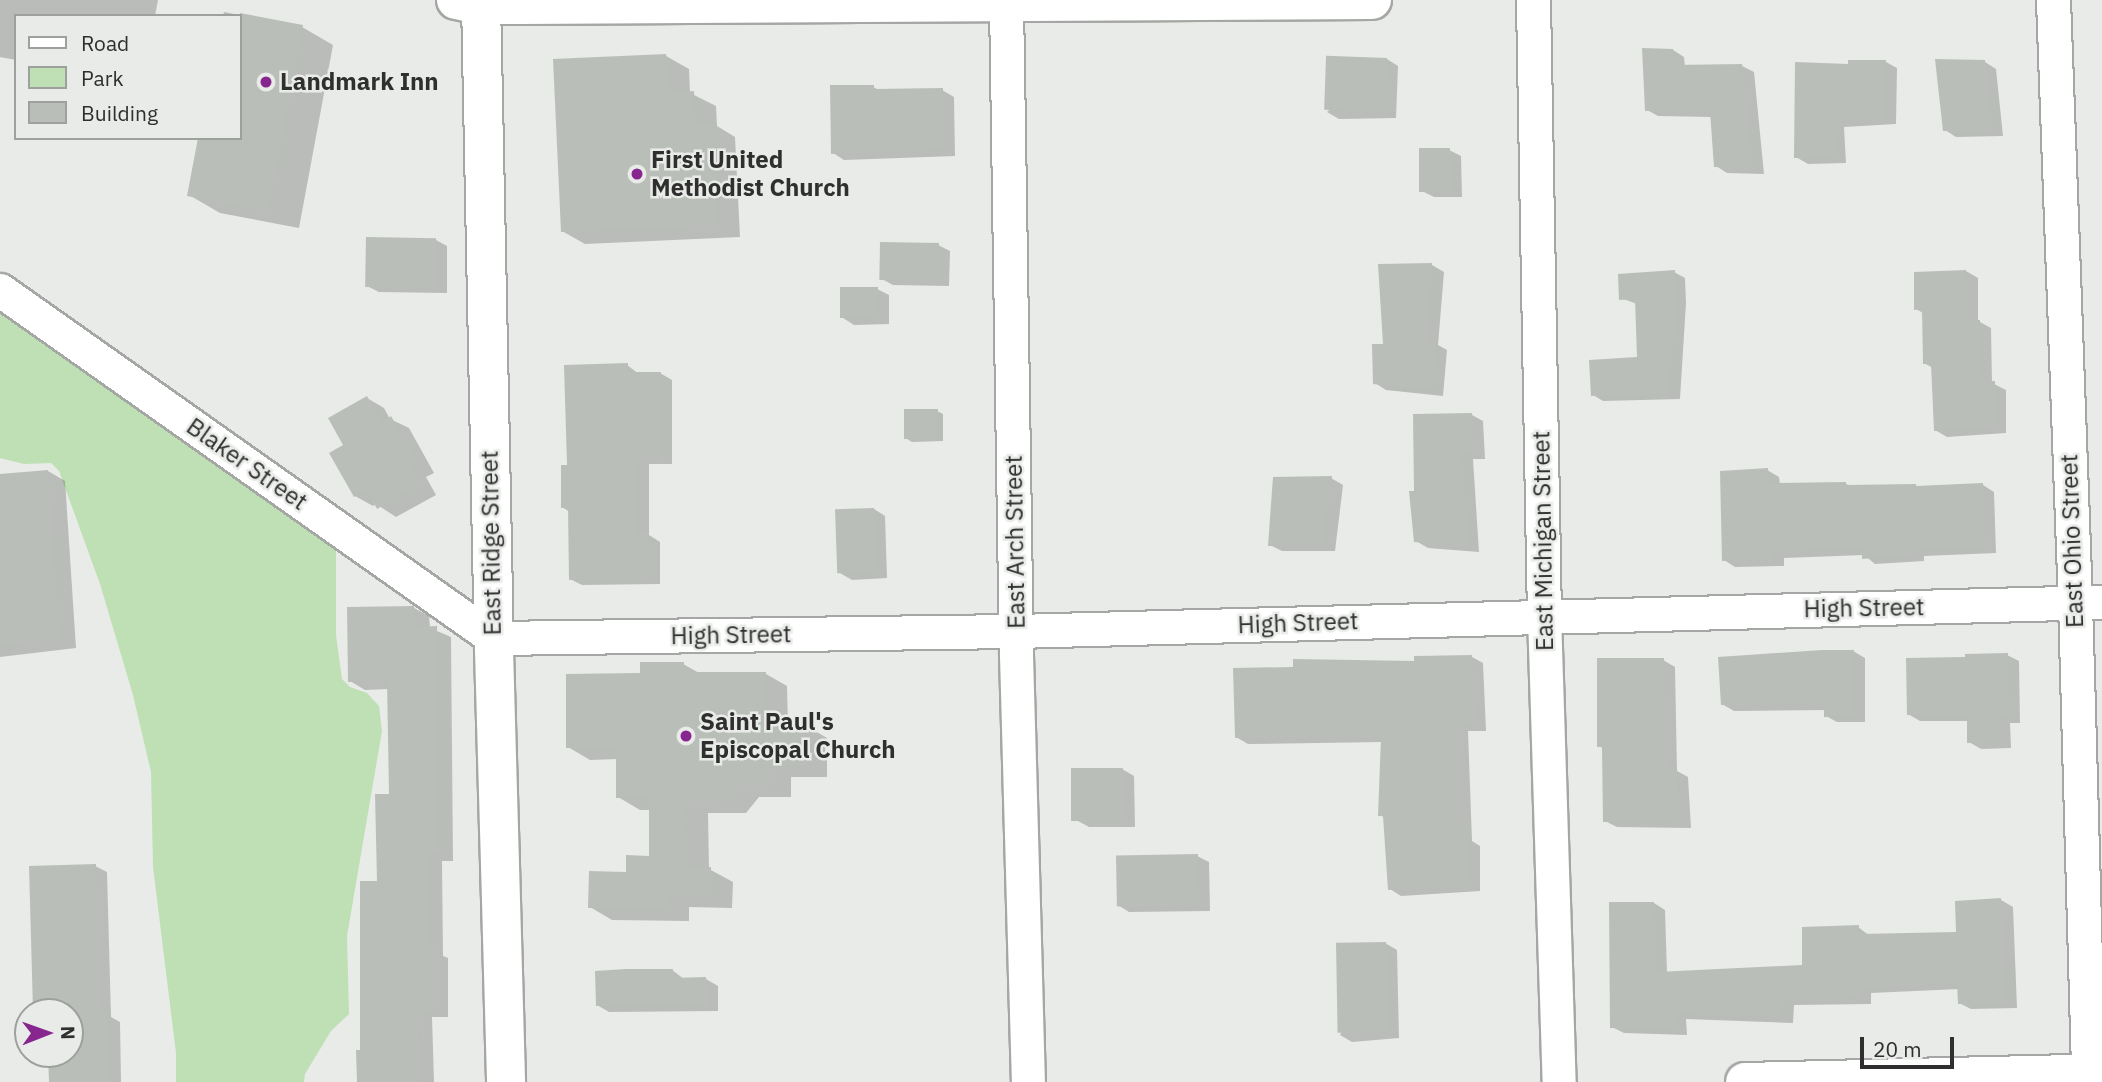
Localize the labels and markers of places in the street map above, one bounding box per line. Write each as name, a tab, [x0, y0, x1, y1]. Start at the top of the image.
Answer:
place label: Landmark Inn	[280, 68, 439, 96]
marker: Landmark Inn	[258, 74, 274, 90]
place label: First United Methodist Church	[651, 146, 850, 202]
marker: First United Methodist Church	[629, 166, 645, 182]
place label: Saint Paul's Episcopal Church	[700, 708, 896, 764]
marker: Saint Paul's Episcopal Church	[678, 728, 694, 744]

